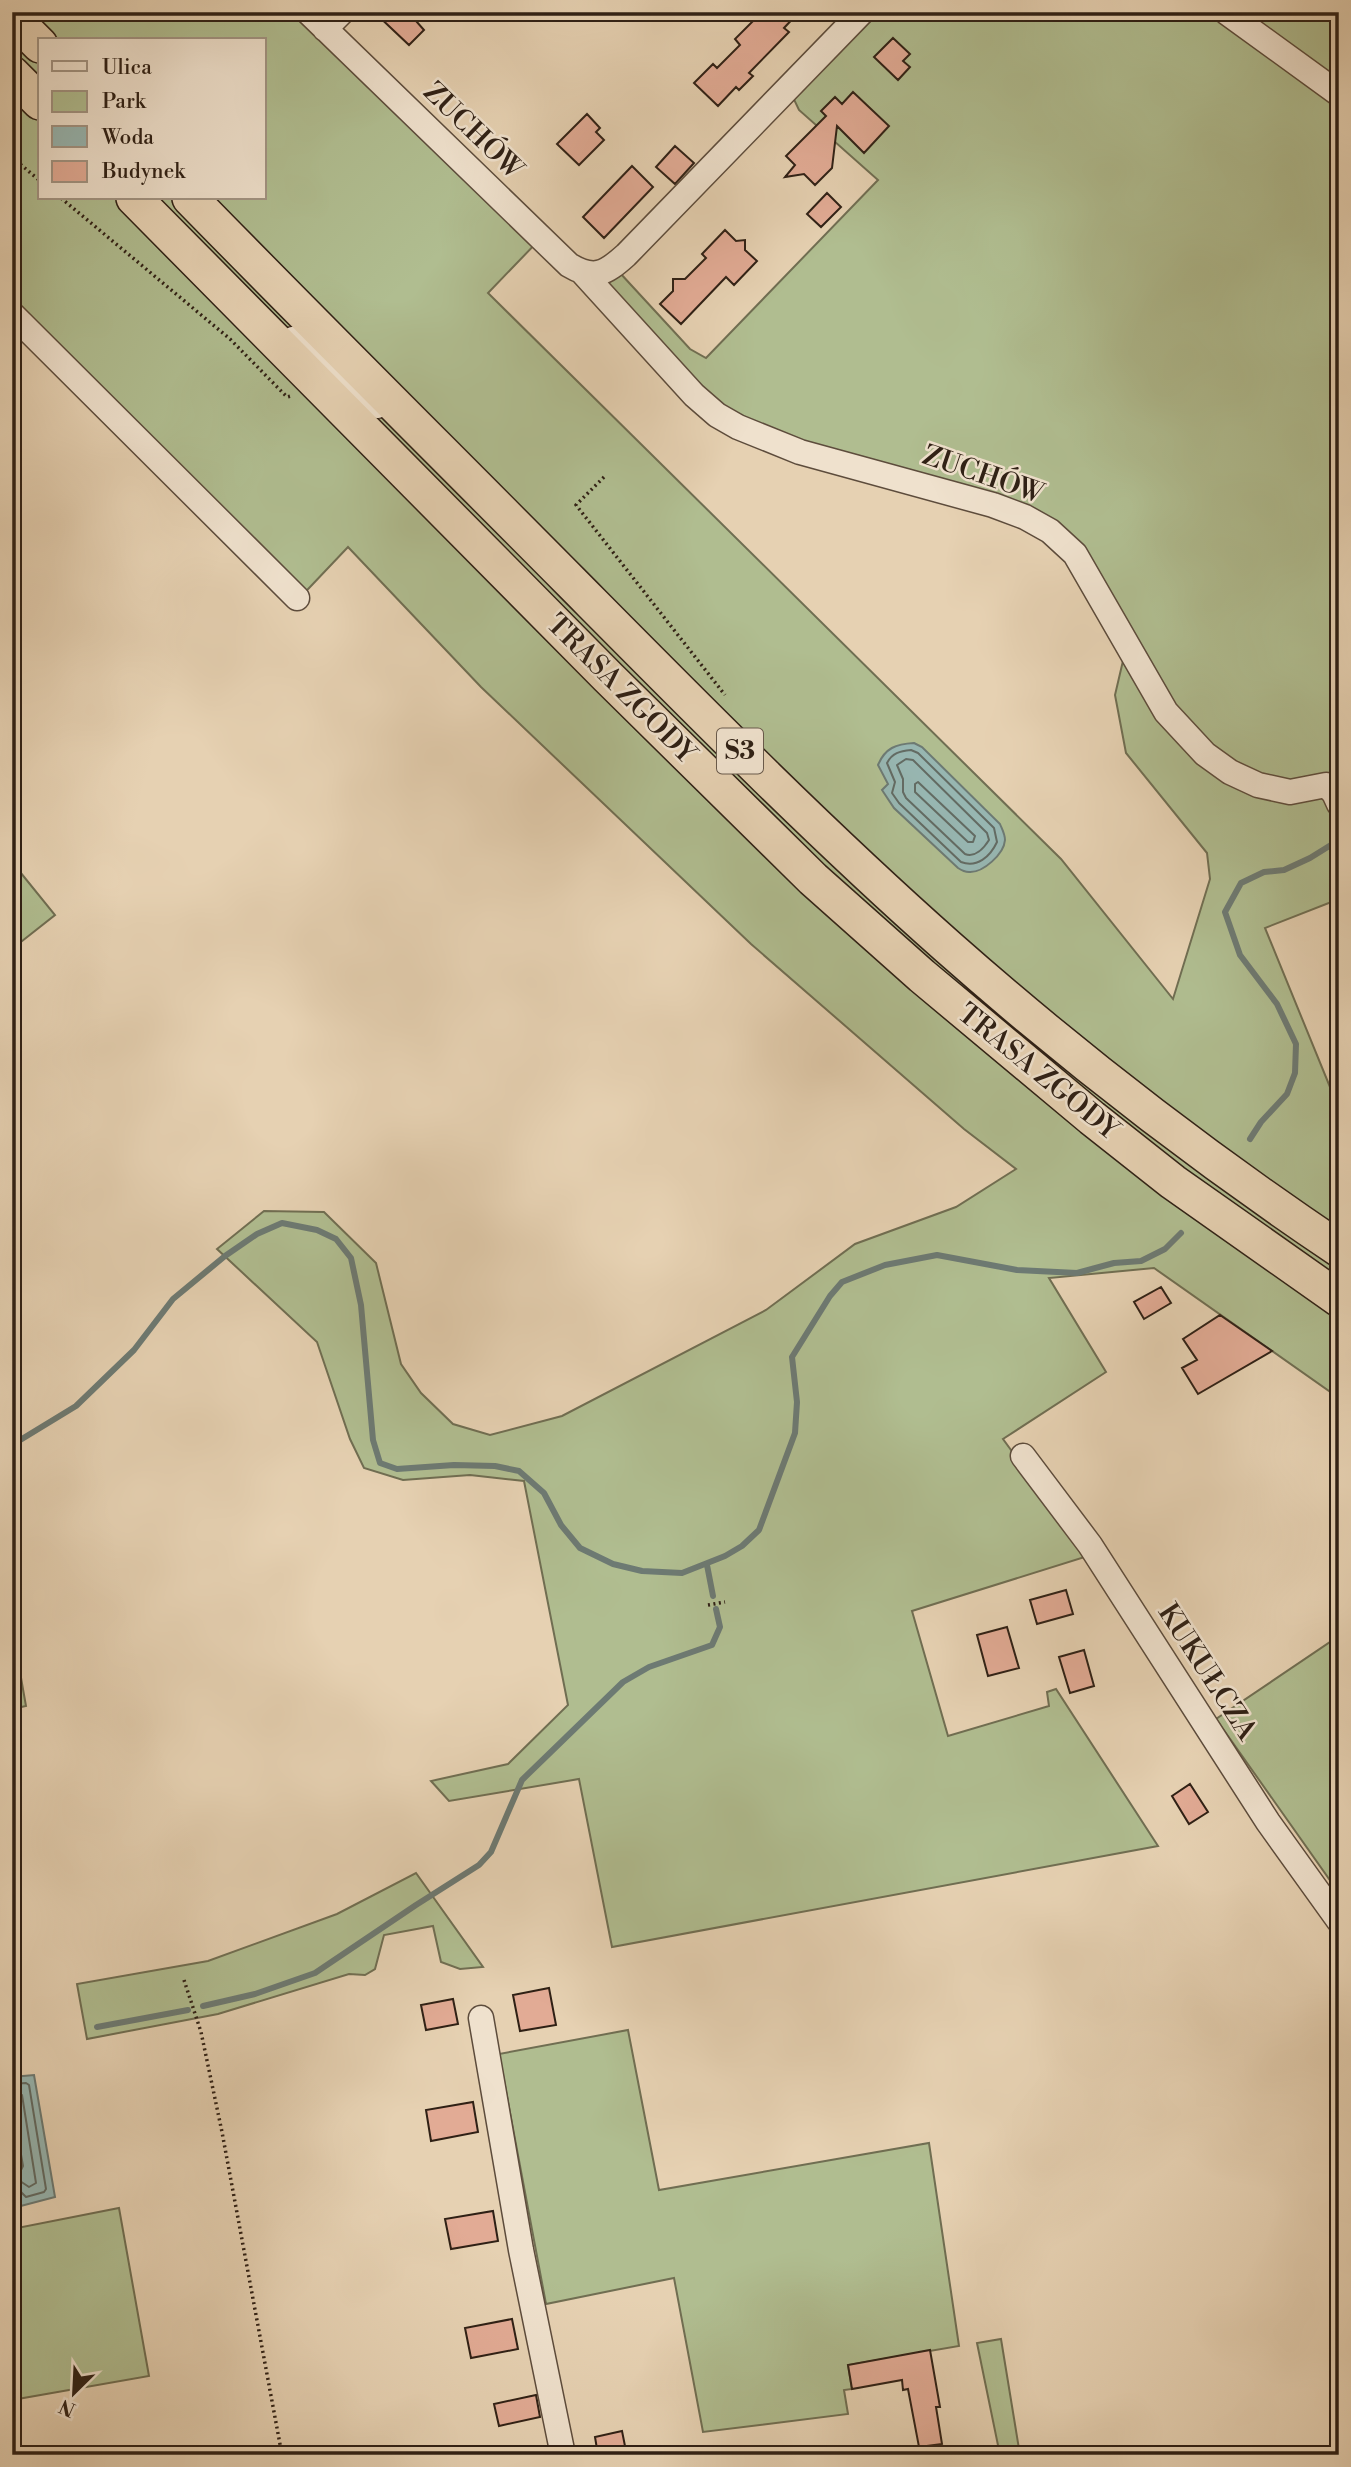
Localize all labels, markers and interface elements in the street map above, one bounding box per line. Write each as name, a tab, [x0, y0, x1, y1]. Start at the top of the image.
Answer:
legend	[38, 38, 266, 200]
text: Ulica	[102, 55, 152, 81]
street label: ZUCHÓW	[416, 73, 533, 188]
text: Park	[102, 89, 147, 115]
text: Woda	[101, 125, 154, 151]
text: Budynek	[101, 159, 186, 185]
street label: ZUCHÓW	[918, 436, 1050, 513]
street label: TRASA ZGODY	[539, 607, 704, 772]
road number: S3	[717, 729, 763, 774]
street label: TRASA ZGODY	[950, 996, 1127, 1149]
street label: KUKUŁCZA	[1150, 1597, 1265, 1748]
north arrow	[38, 2358, 108, 2428]
text: N	[56, 2394, 79, 2422]

